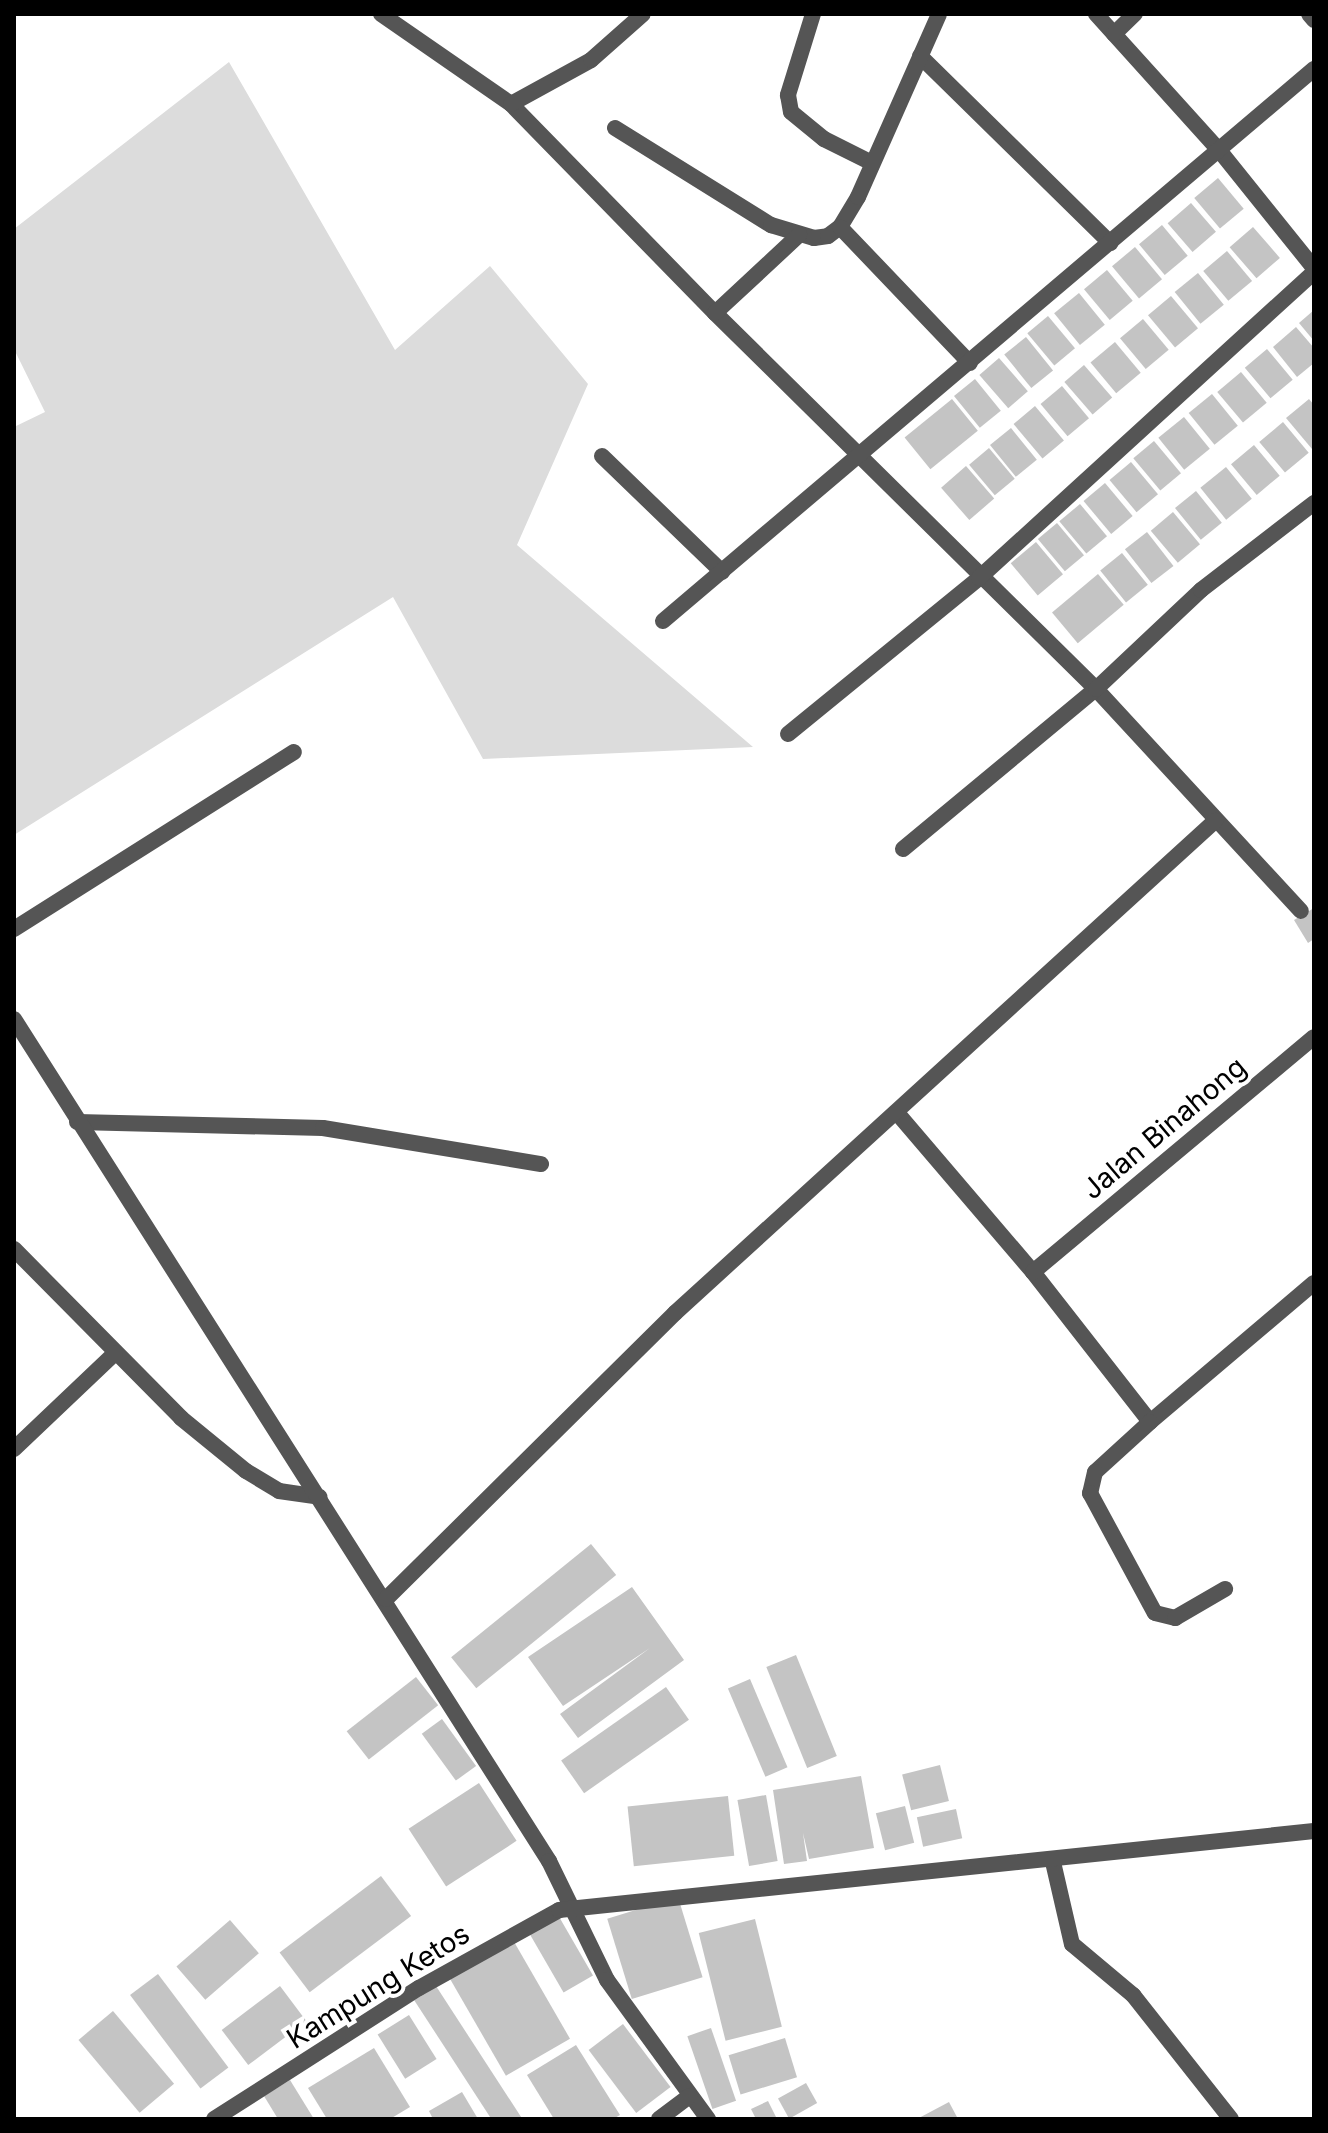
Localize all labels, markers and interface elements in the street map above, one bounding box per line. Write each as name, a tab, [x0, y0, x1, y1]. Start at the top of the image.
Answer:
street label: Jalan Binahong	[1075, 1050, 1253, 1206]
street label: Kampung Ketos	[281, 1916, 475, 2056]

